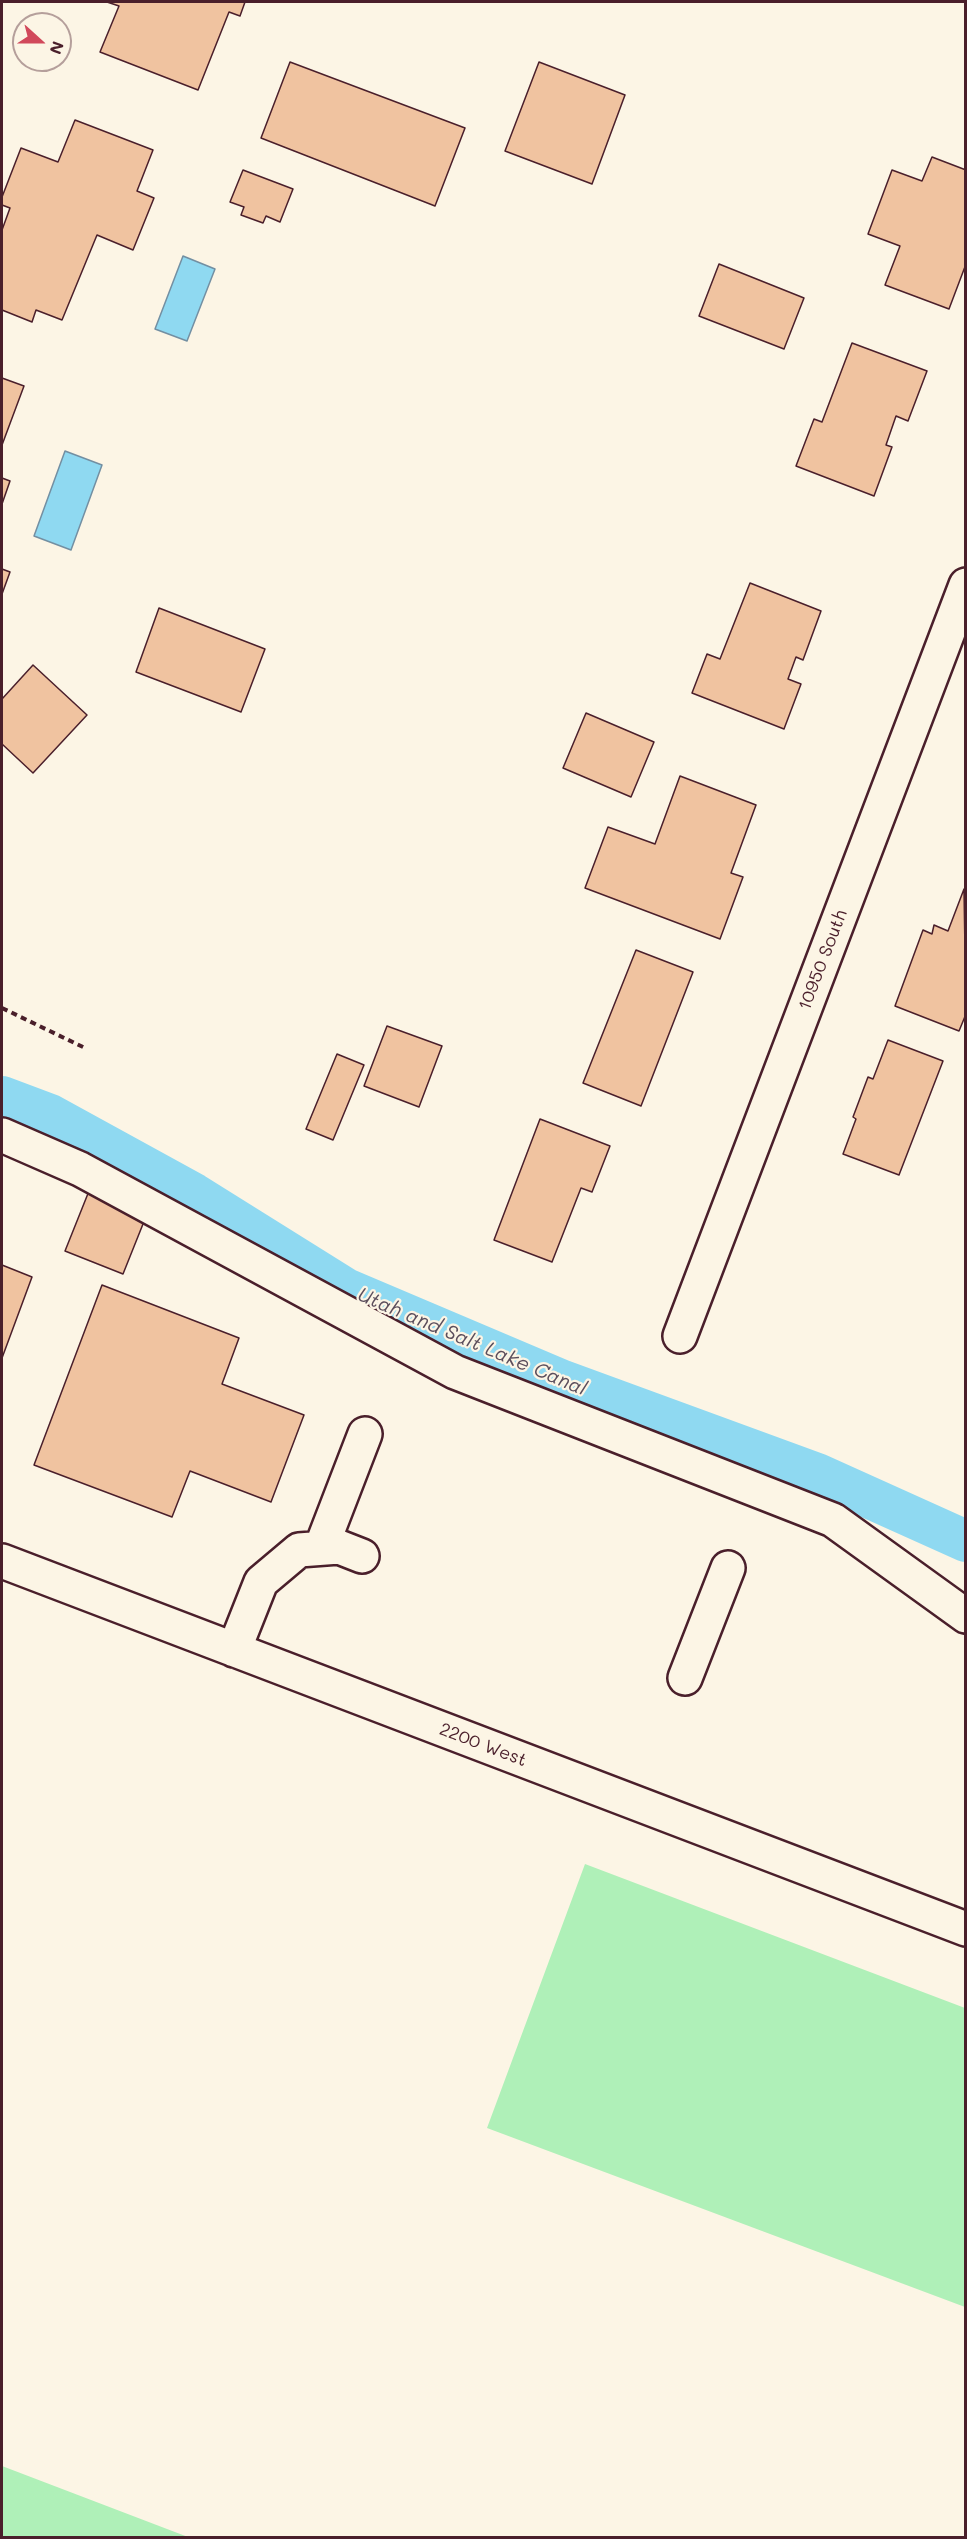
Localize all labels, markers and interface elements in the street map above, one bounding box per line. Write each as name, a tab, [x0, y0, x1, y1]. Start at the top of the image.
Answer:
north arrow	[12, 12, 72, 72]
text: N	[45, 38, 69, 57]
street label: 10950 South	[794, 907, 852, 1013]
water label: Utah and Salt Lake Canal	[354, 1283, 590, 1401]
street label: 2200 West	[436, 1718, 530, 1772]

